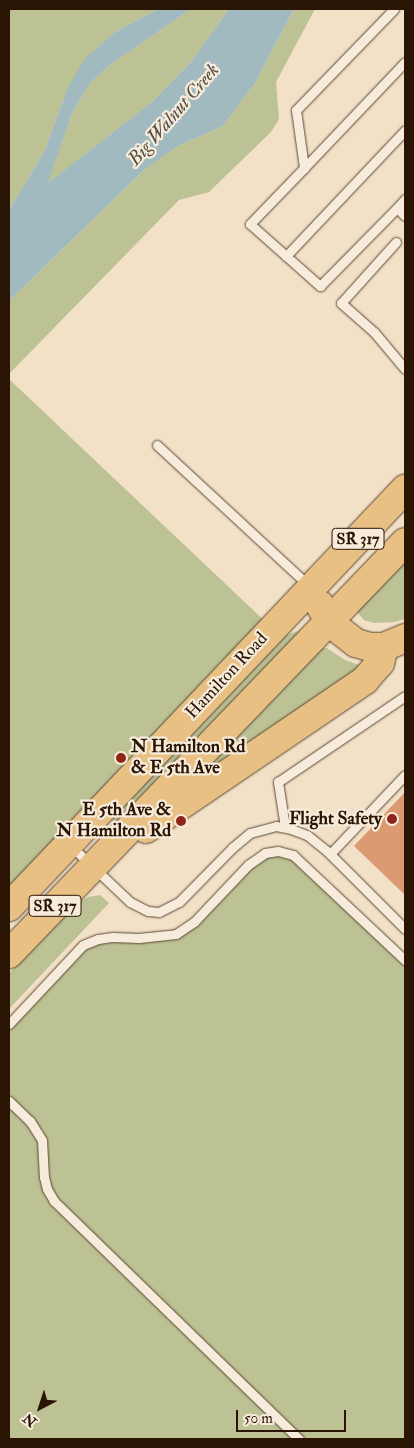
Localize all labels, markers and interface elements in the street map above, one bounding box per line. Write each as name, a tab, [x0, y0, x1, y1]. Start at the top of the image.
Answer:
water label: Big Walnut Creek	[124, 59, 224, 171]
road number: SR 317	[330, 526, 386, 552]
street label: Hamilton Road	[181, 628, 273, 724]
place label: N Hamilton Rd & E 5th Ave	[131, 737, 245, 780]
marker: N Hamilton Rd & E 5th Ave	[115, 752, 127, 764]
place label: E 5th Ave & N Hamilton Rd	[57, 800, 171, 842]
place label: Flight Safety	[289, 808, 382, 830]
marker: Flight Safety	[386, 813, 398, 825]
marker: E 5th Ave & N Hamilton Rd	[175, 815, 187, 827]
road number: SR 317	[28, 892, 82, 919]
north arrow	[15, 1383, 65, 1433]
scale bar	[239, 1400, 349, 1432]
text: N	[20, 1409, 40, 1430]
text: 50 m	[244, 1409, 273, 1428]

